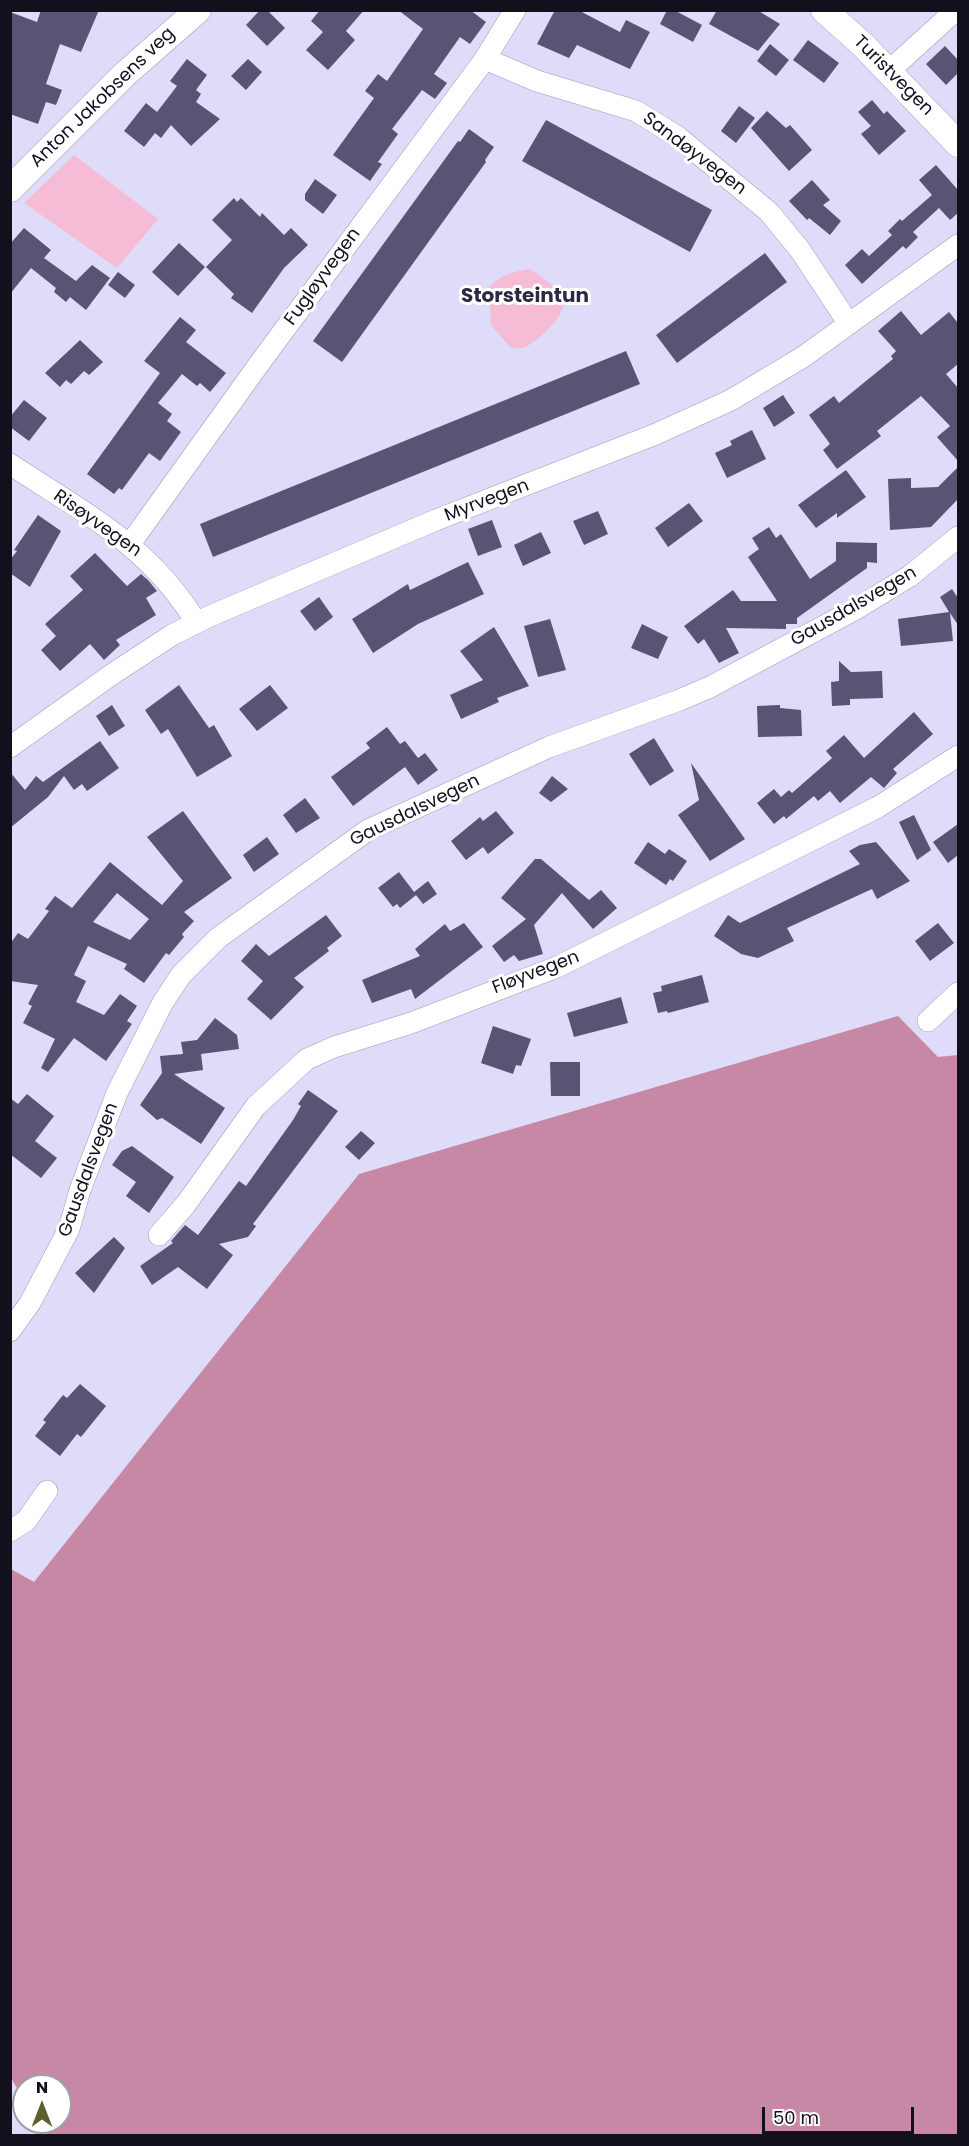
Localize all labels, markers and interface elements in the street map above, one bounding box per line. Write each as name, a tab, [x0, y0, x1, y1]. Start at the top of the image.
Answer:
street label: Anton Jakobsens veg	[26, 23, 180, 173]
street label: Turistvegen	[848, 31, 938, 121]
street label: Sandøyvegen	[638, 108, 750, 200]
street label: Fugløyvegen	[280, 224, 366, 330]
district label: Storsteintun	[461, 285, 589, 309]
street label: Myrvegen	[442, 475, 532, 527]
street label: Risøyvegen	[49, 486, 145, 562]
street label: Gausdalsvegen	[787, 562, 921, 652]
street label: Gausdalsvegen	[347, 770, 483, 852]
street label: Fløyvegen	[490, 947, 582, 999]
street label: Gausdalsvegen	[55, 1100, 123, 1240]
north arrow	[12, 2074, 72, 2134]
text: N	[36, 2076, 48, 2099]
scale bar	[765, 2095, 916, 2133]
text: 50 m	[773, 2105, 819, 2130]

